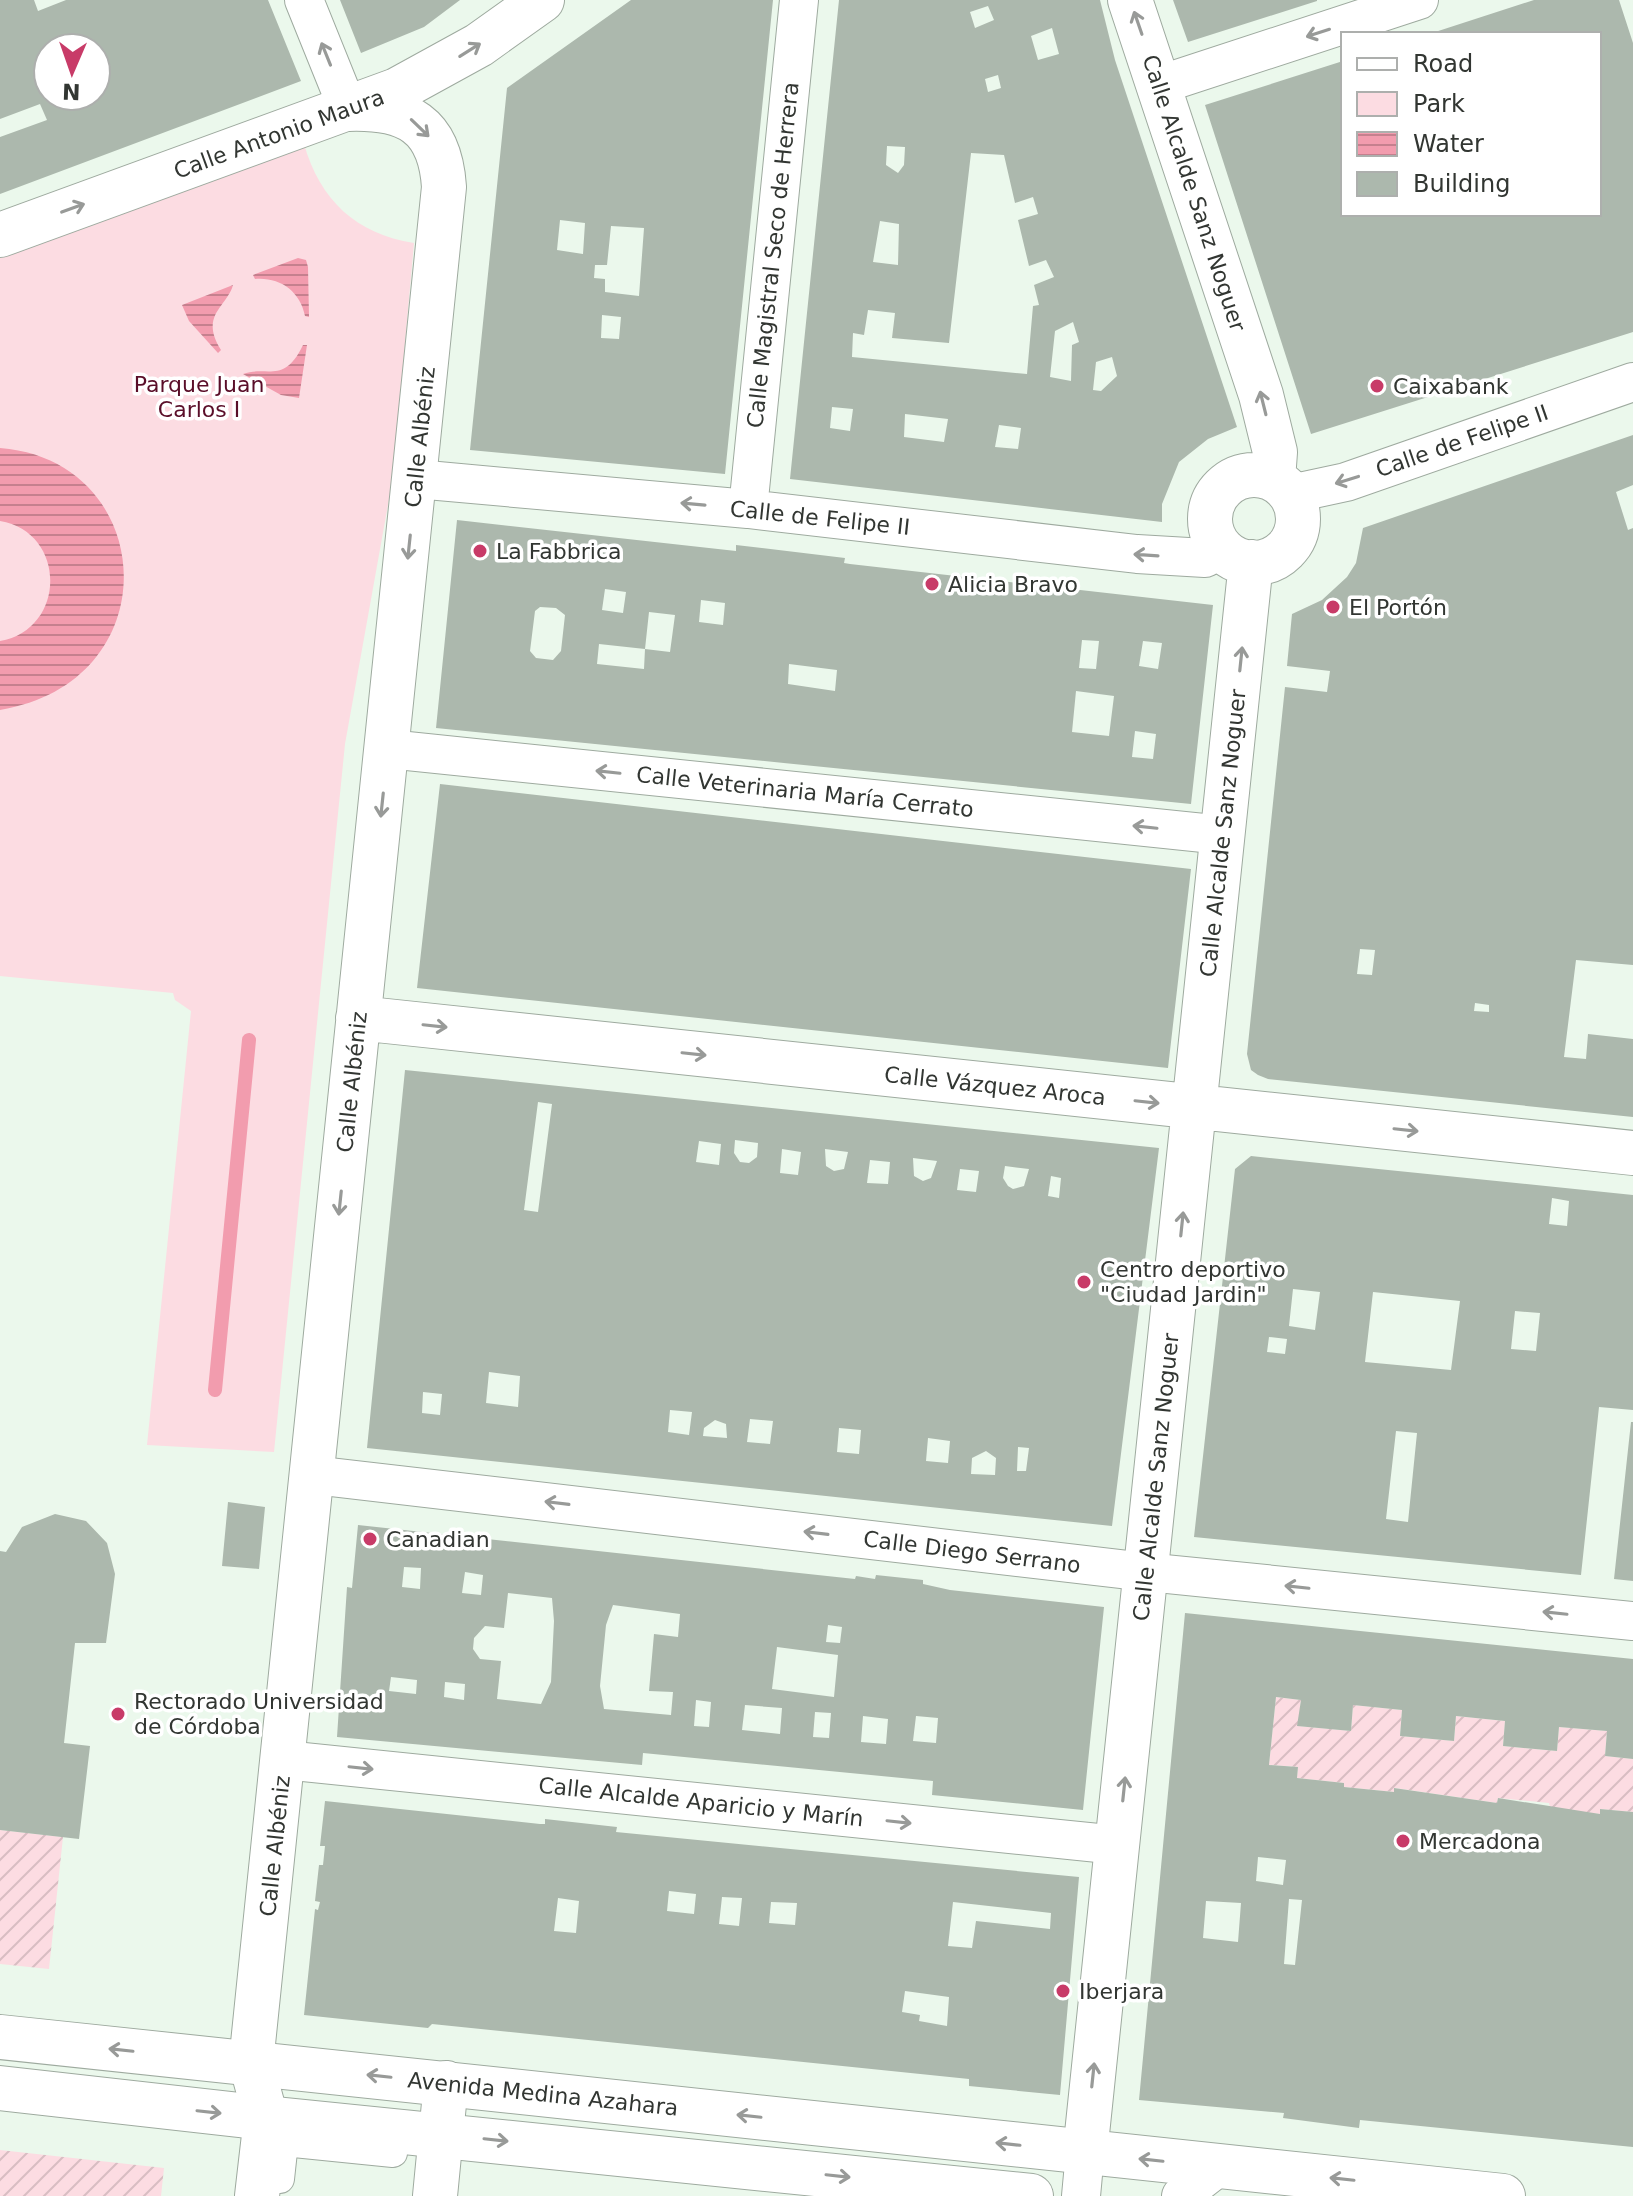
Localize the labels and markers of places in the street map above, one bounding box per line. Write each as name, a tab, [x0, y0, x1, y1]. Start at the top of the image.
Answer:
place label: Caixabank	[1393, 374, 1509, 399]
marker: Caixabank	[1368, 377, 1386, 395]
place label: La Fabbrica	[496, 539, 622, 564]
marker: La Fabbrica	[471, 542, 489, 560]
place label: Alicia Bravo	[948, 572, 1078, 597]
marker: Alicia Bravo	[923, 575, 941, 593]
place label: El Portón	[1349, 595, 1447, 620]
marker: El Portón	[1324, 598, 1342, 616]
place label: Centro deportivo "Ciudad Jardin"	[1100, 1257, 1286, 1307]
marker: Centro deportivo "Ciudad Jardin"	[1075, 1273, 1093, 1291]
place label: Canadian	[386, 1527, 490, 1552]
marker: Canadian	[361, 1530, 379, 1548]
place label: Rectorado Universidad de Córdoba	[134, 1689, 384, 1739]
marker: Rectorado Universidad de Córdoba	[109, 1705, 127, 1723]
place label: Mercadona	[1419, 1829, 1541, 1854]
marker: Mercadona	[1394, 1832, 1412, 1850]
place label: Iberjara	[1079, 1979, 1164, 2004]
marker: Iberjara	[1054, 1982, 1072, 2000]

